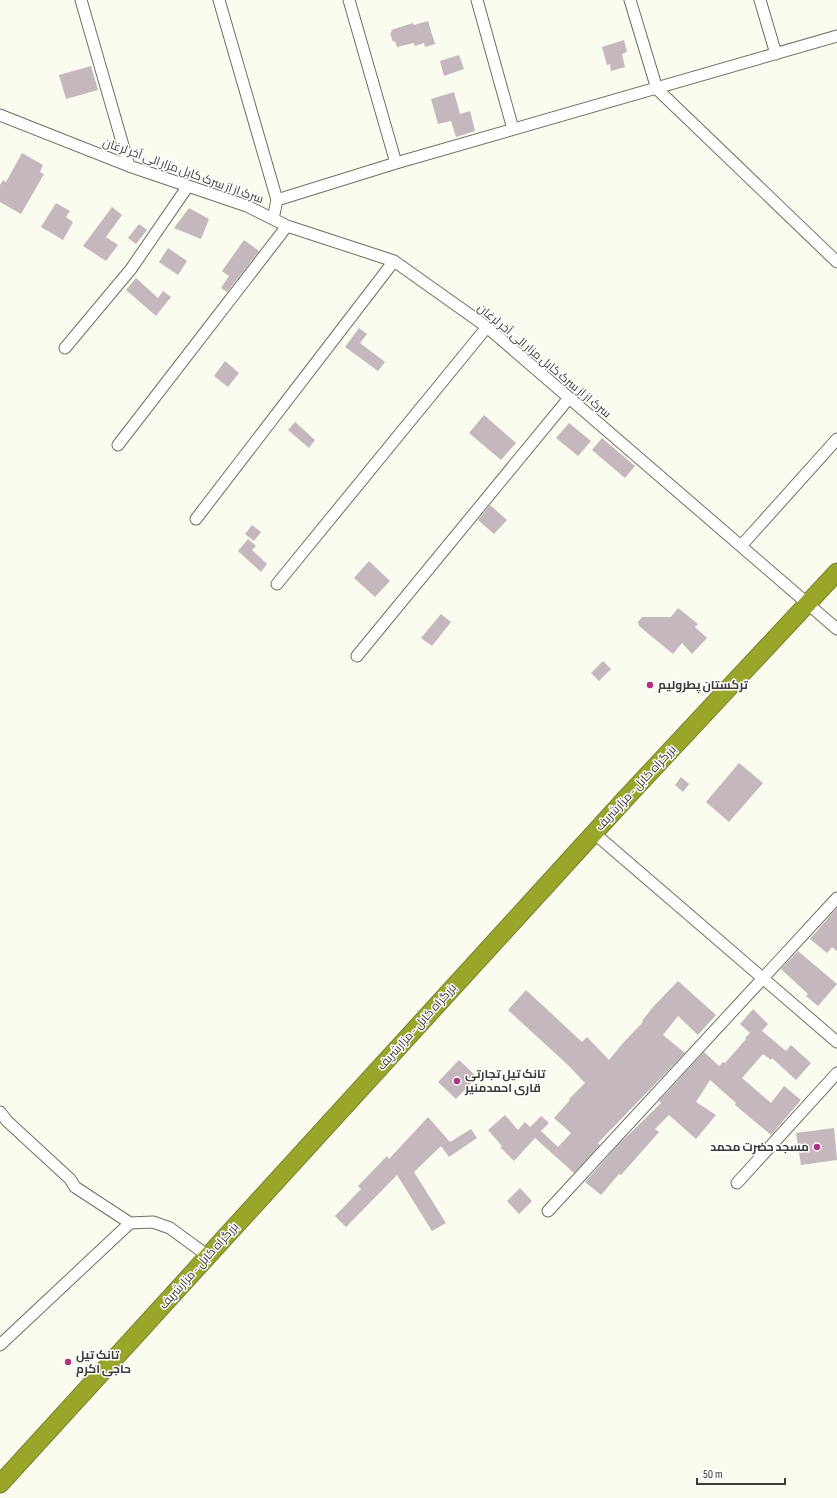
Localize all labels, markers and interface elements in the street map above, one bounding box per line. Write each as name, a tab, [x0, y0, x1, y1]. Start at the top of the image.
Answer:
street label: سرک از از سرک کابل مزار الی آخر لرغان	[101, 135, 265, 207]
street label: سرک از از سرک کابل مزار الی آخر لرغان	[474, 301, 614, 421]
place label: ترکستان پطرولیم	[658, 678, 748, 694]
marker: ترکستان پطرولیم	[645, 680, 655, 690]
street label: بزرگراه کابل - مزارشریف	[592, 742, 680, 834]
street label: بزرگراه کابل - مزارشریف	[374, 981, 460, 1073]
place label: تانک تیل تجارتی قاری احمدمنیر	[464, 1067, 546, 1096]
marker: تانک تیل تجارتی قاری احمدمنیر	[452, 1076, 462, 1086]
place label: مسجد حضرت محمد	[710, 1140, 809, 1155]
marker: مسجد حضرت محمد	[812, 1142, 822, 1152]
street label: بزرگراه کابل - مزارشریف	[156, 1220, 242, 1312]
place label: تانک تیل حاجی اکرم	[76, 1348, 131, 1377]
marker: تانک تیل حاجی اکرم	[63, 1357, 73, 1367]
scale bar	[697, 1460, 785, 1486]
text: 50 m	[703, 1467, 723, 1482]

